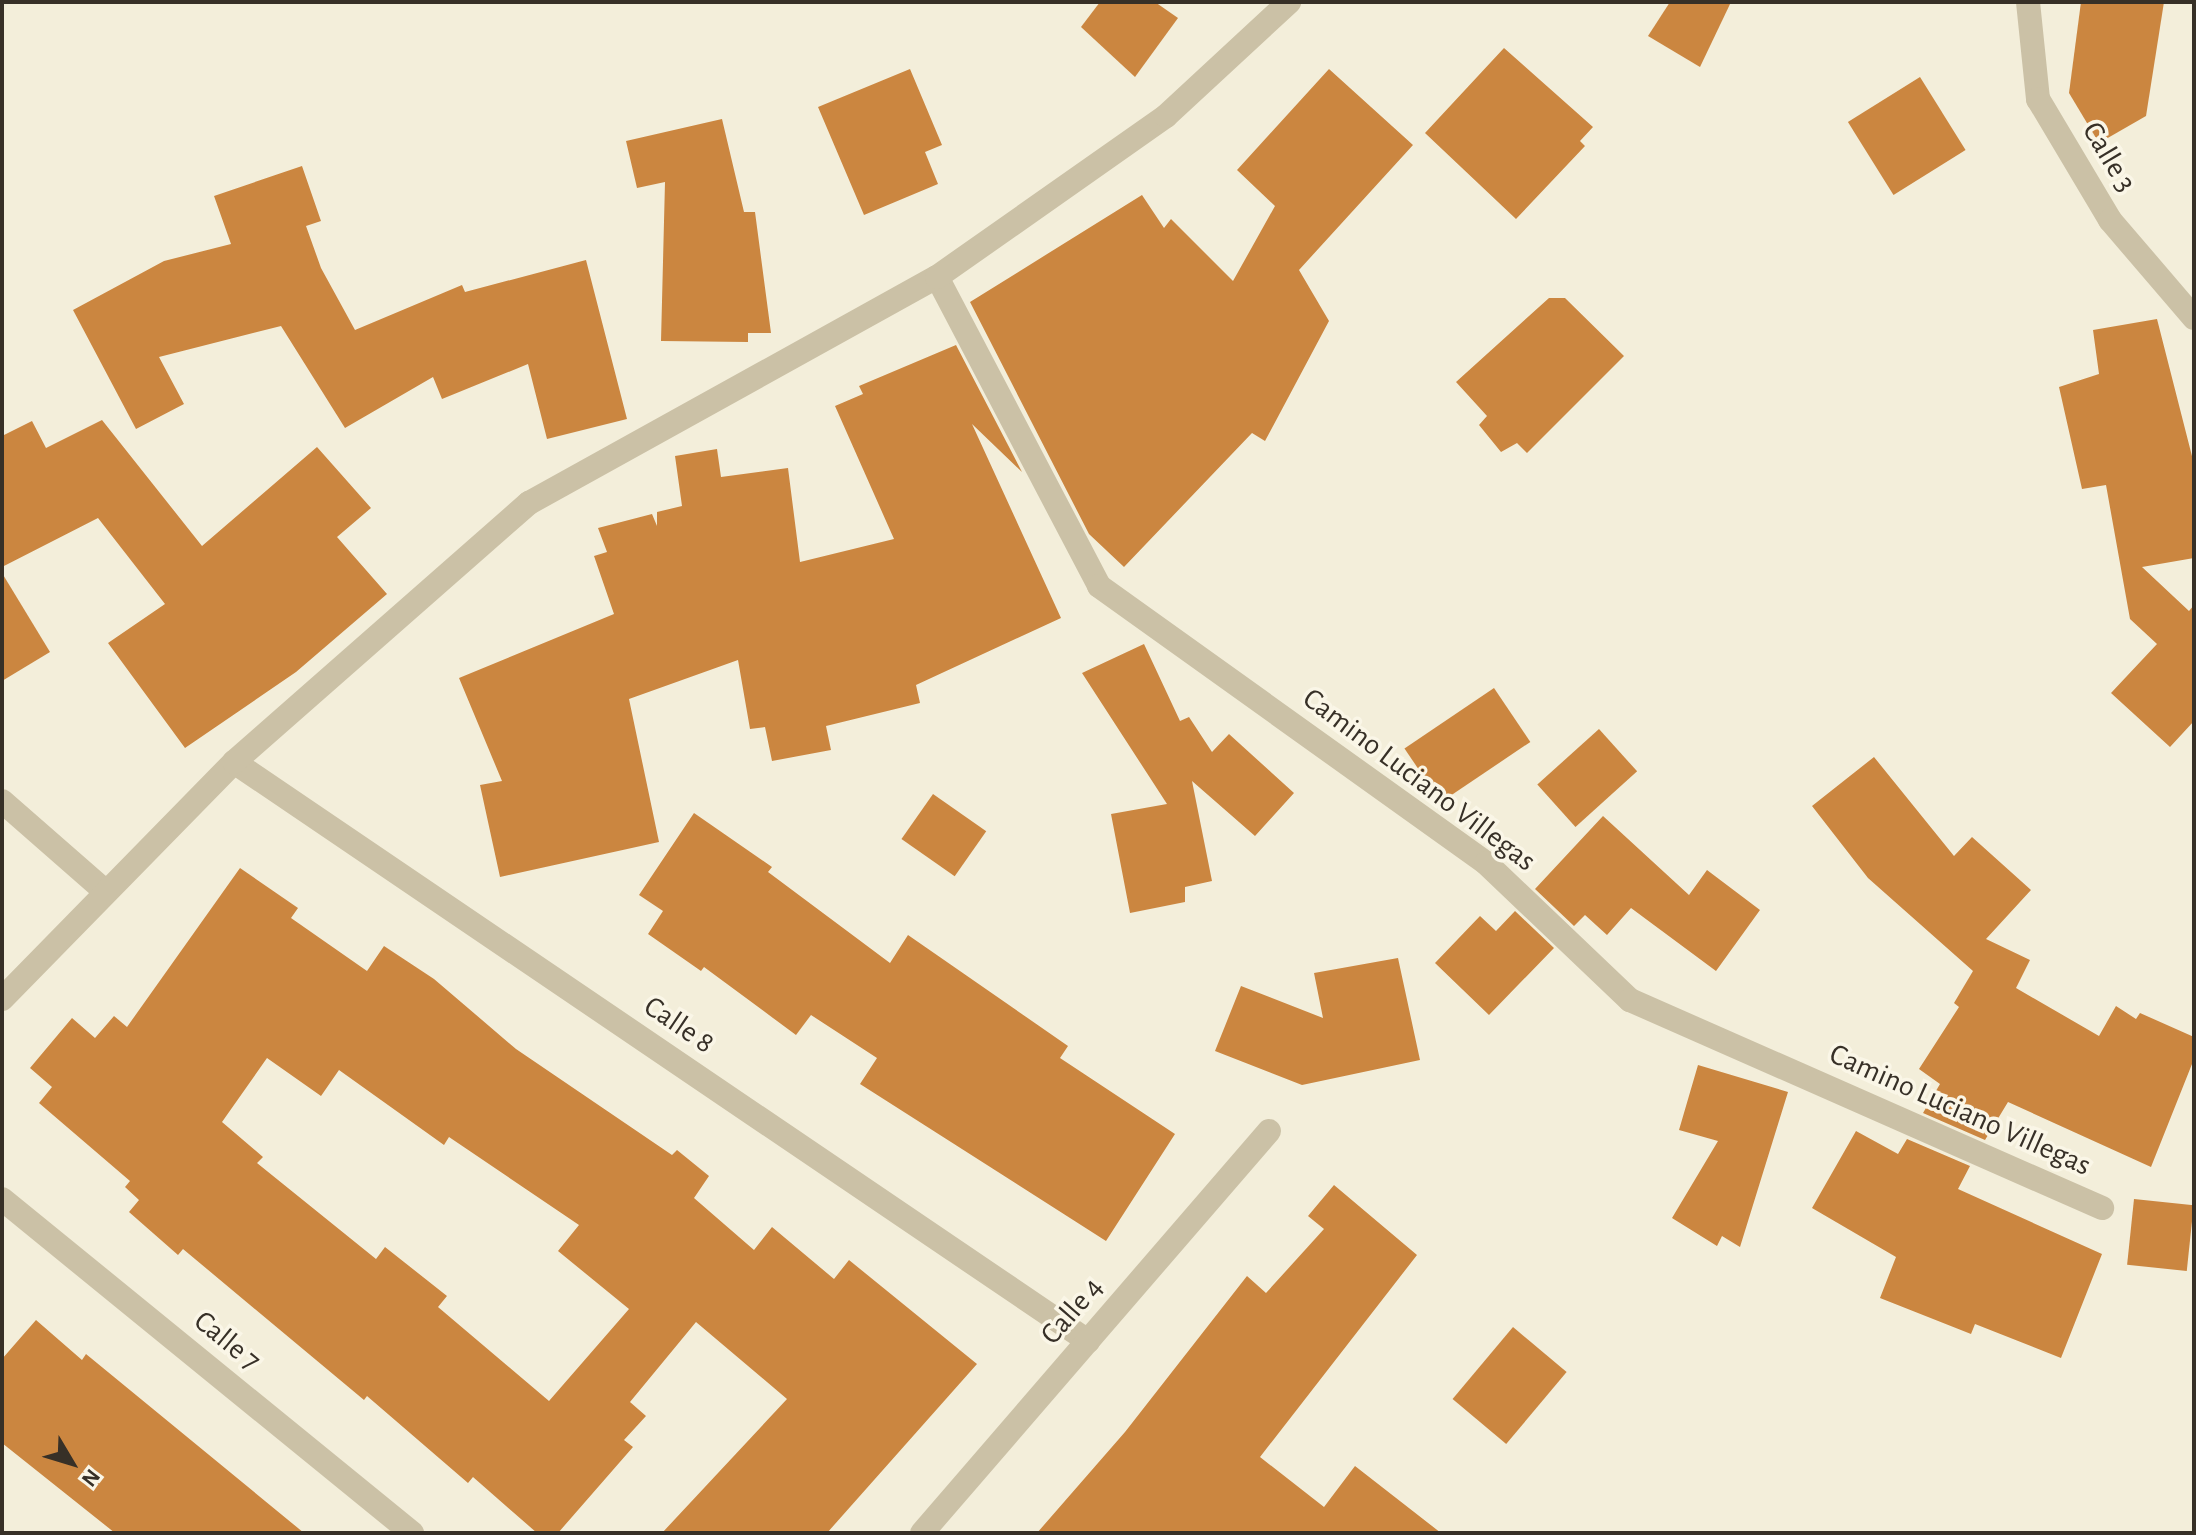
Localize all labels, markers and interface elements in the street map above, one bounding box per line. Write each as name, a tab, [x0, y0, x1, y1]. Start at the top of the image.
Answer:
street label: Calle 3	[2074, 115, 2144, 199]
street label: Camino Luciano Villegas	[1295, 681, 1543, 879]
street label: Calle 8	[637, 988, 721, 1062]
street label: Camino Luciano Villegas	[1824, 1036, 2096, 1184]
street label: Calle 4	[1033, 1270, 1111, 1352]
street label: Calle 7	[186, 1303, 268, 1379]
north arrow	[32, 1423, 112, 1503]
text: N	[78, 1465, 104, 1491]

